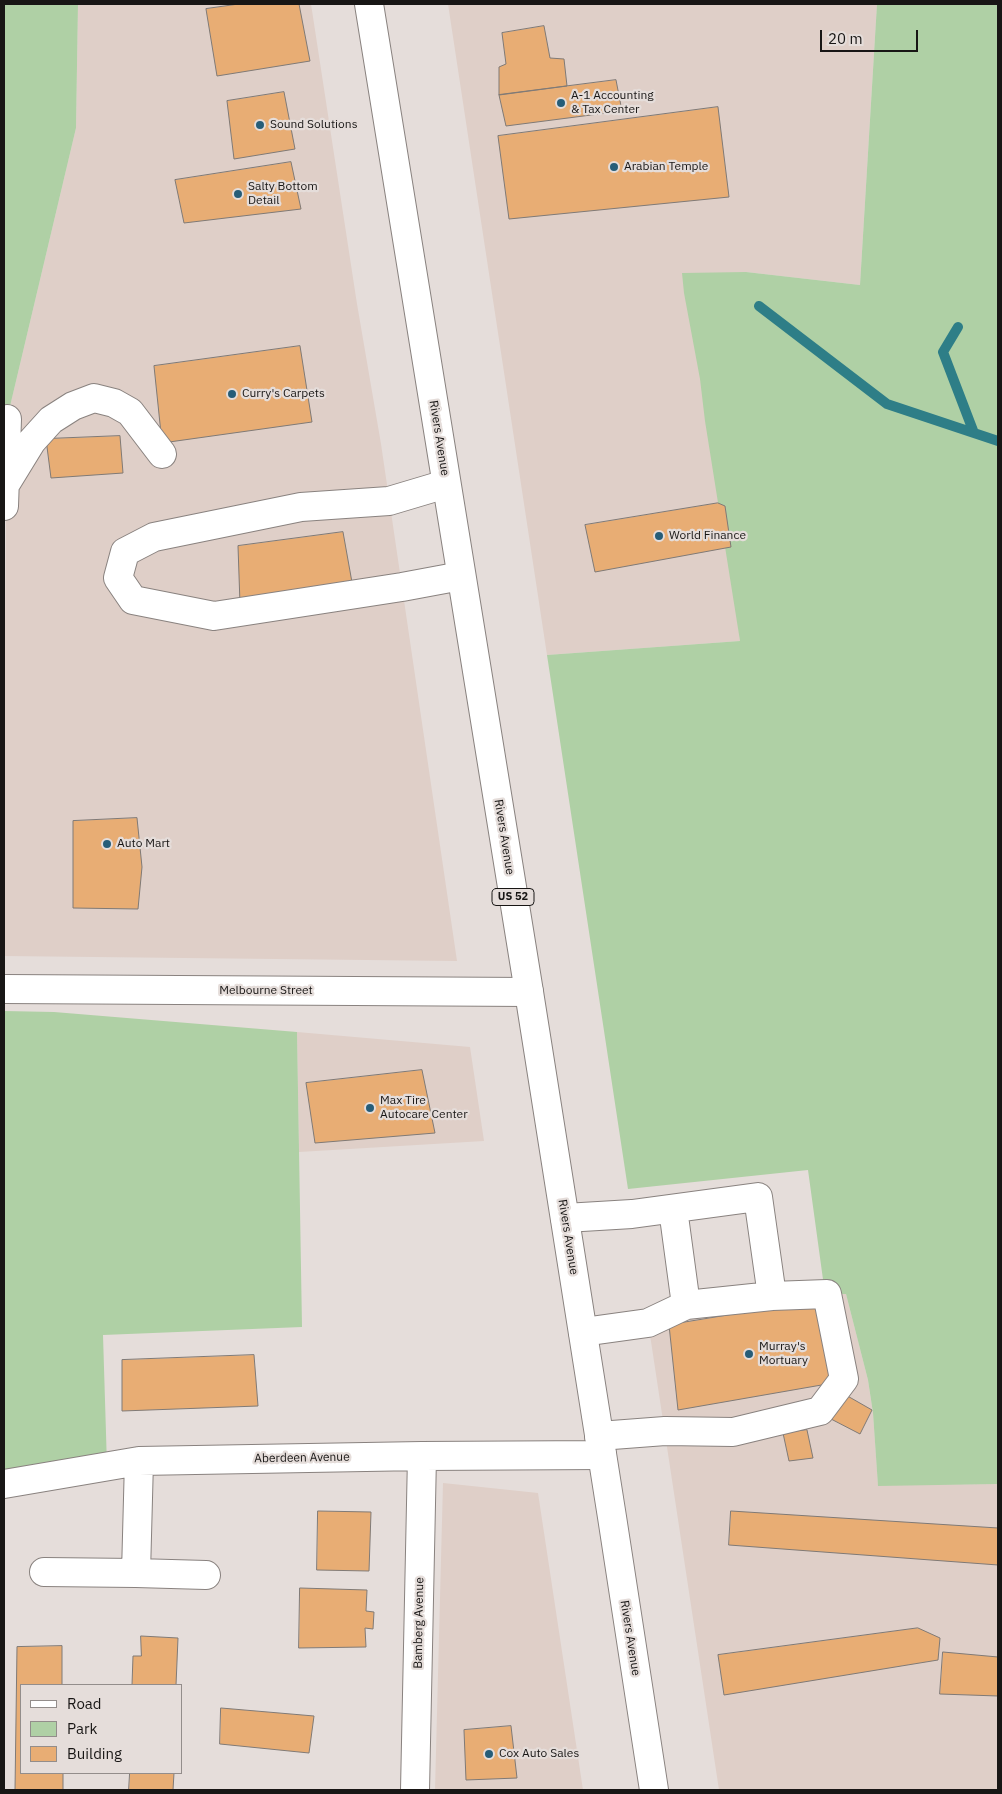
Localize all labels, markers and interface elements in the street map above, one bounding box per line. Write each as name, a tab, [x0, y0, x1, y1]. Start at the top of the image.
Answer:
scale bar	[822, 20, 920, 52]
text: 20 m	[828, 29, 863, 48]
place label: A-1 Accounting & Tax Center	[571, 89, 654, 117]
marker: A-1 Accounting & Tax Center	[555, 97, 567, 109]
place label: Sound Solutions	[270, 118, 357, 132]
marker: Sound Solutions	[254, 119, 266, 131]
place label: Arabian Temple	[624, 160, 708, 174]
marker: Arabian Temple	[608, 161, 620, 173]
place label: Salty Bottom Detail	[248, 180, 318, 208]
marker: Salty Bottom Detail	[232, 188, 244, 200]
place label: Curry's Carpets	[242, 387, 325, 401]
marker: Curry's Carpets	[226, 388, 238, 400]
street label: Rivers Avenue	[426, 399, 452, 477]
place label: World Finance	[669, 529, 746, 543]
marker: World Finance	[653, 530, 665, 542]
street label: Rivers Avenue	[491, 798, 517, 876]
place label: Auto Mart	[117, 837, 170, 851]
marker: Auto Mart	[101, 838, 113, 850]
road number: US 52	[492, 889, 534, 906]
street label: Melbourne Street	[219, 984, 313, 998]
place label: Max Tire Autocare Center	[380, 1094, 468, 1122]
marker: Max Tire Autocare Center	[364, 1102, 376, 1114]
street label: Rivers Avenue	[555, 1198, 581, 1276]
place label: Murray's Mortuary	[759, 1340, 808, 1368]
marker: Murray's Mortuary	[743, 1348, 755, 1360]
street label: Aberdeen Avenue	[254, 1450, 350, 1466]
street label: Bamberg Avenue	[411, 1577, 427, 1669]
street label: Rivers Avenue	[617, 1599, 643, 1677]
legend	[20, 1684, 182, 1774]
text: Road	[67, 1694, 102, 1713]
text: Park	[67, 1719, 97, 1738]
text: Building	[67, 1744, 122, 1763]
place label: Cox Auto Sales	[499, 1747, 579, 1761]
marker: Cox Auto Sales	[483, 1748, 495, 1760]

